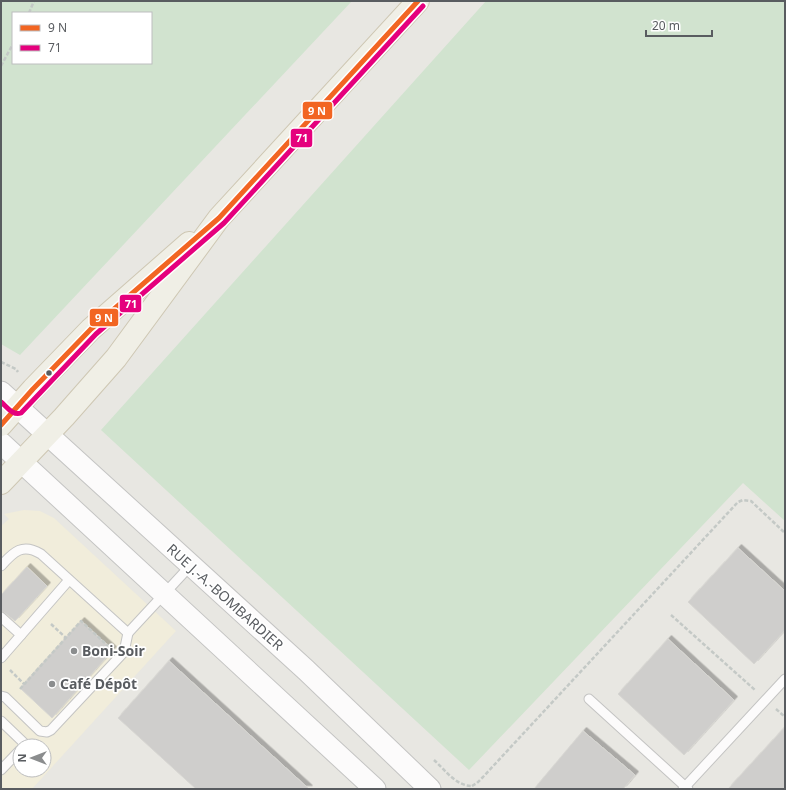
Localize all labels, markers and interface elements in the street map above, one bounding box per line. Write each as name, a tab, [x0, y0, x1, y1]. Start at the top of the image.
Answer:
legend	[12, 12, 152, 64]
scale bar	[646, 12, 712, 38]
text: 20 m	[652, 17, 680, 34]
text: 9 N	[48, 19, 67, 36]
text: 71	[48, 39, 62, 56]
line badge: 9 N	[302, 101, 333, 120]
text: 9 N	[308, 103, 326, 118]
line badge: 71	[290, 128, 313, 148]
text: 71	[296, 130, 308, 145]
line badge: 71	[119, 294, 142, 313]
text: 71	[125, 296, 137, 311]
line badge: 9 N	[89, 308, 119, 327]
text: 9 N	[95, 310, 113, 325]
unlabelled marker	[44, 368, 54, 378]
street label: RUE J.-A.-BOMBARDIER	[163, 539, 288, 654]
place label: Boni-Soir	[82, 641, 145, 660]
marker: Boni-Soir	[69, 646, 79, 656]
place label: Café Dépôt	[60, 674, 137, 693]
marker: Café Dépôt	[47, 679, 57, 689]
north arrow	[12, 738, 52, 778]
text: N	[14, 754, 29, 762]

